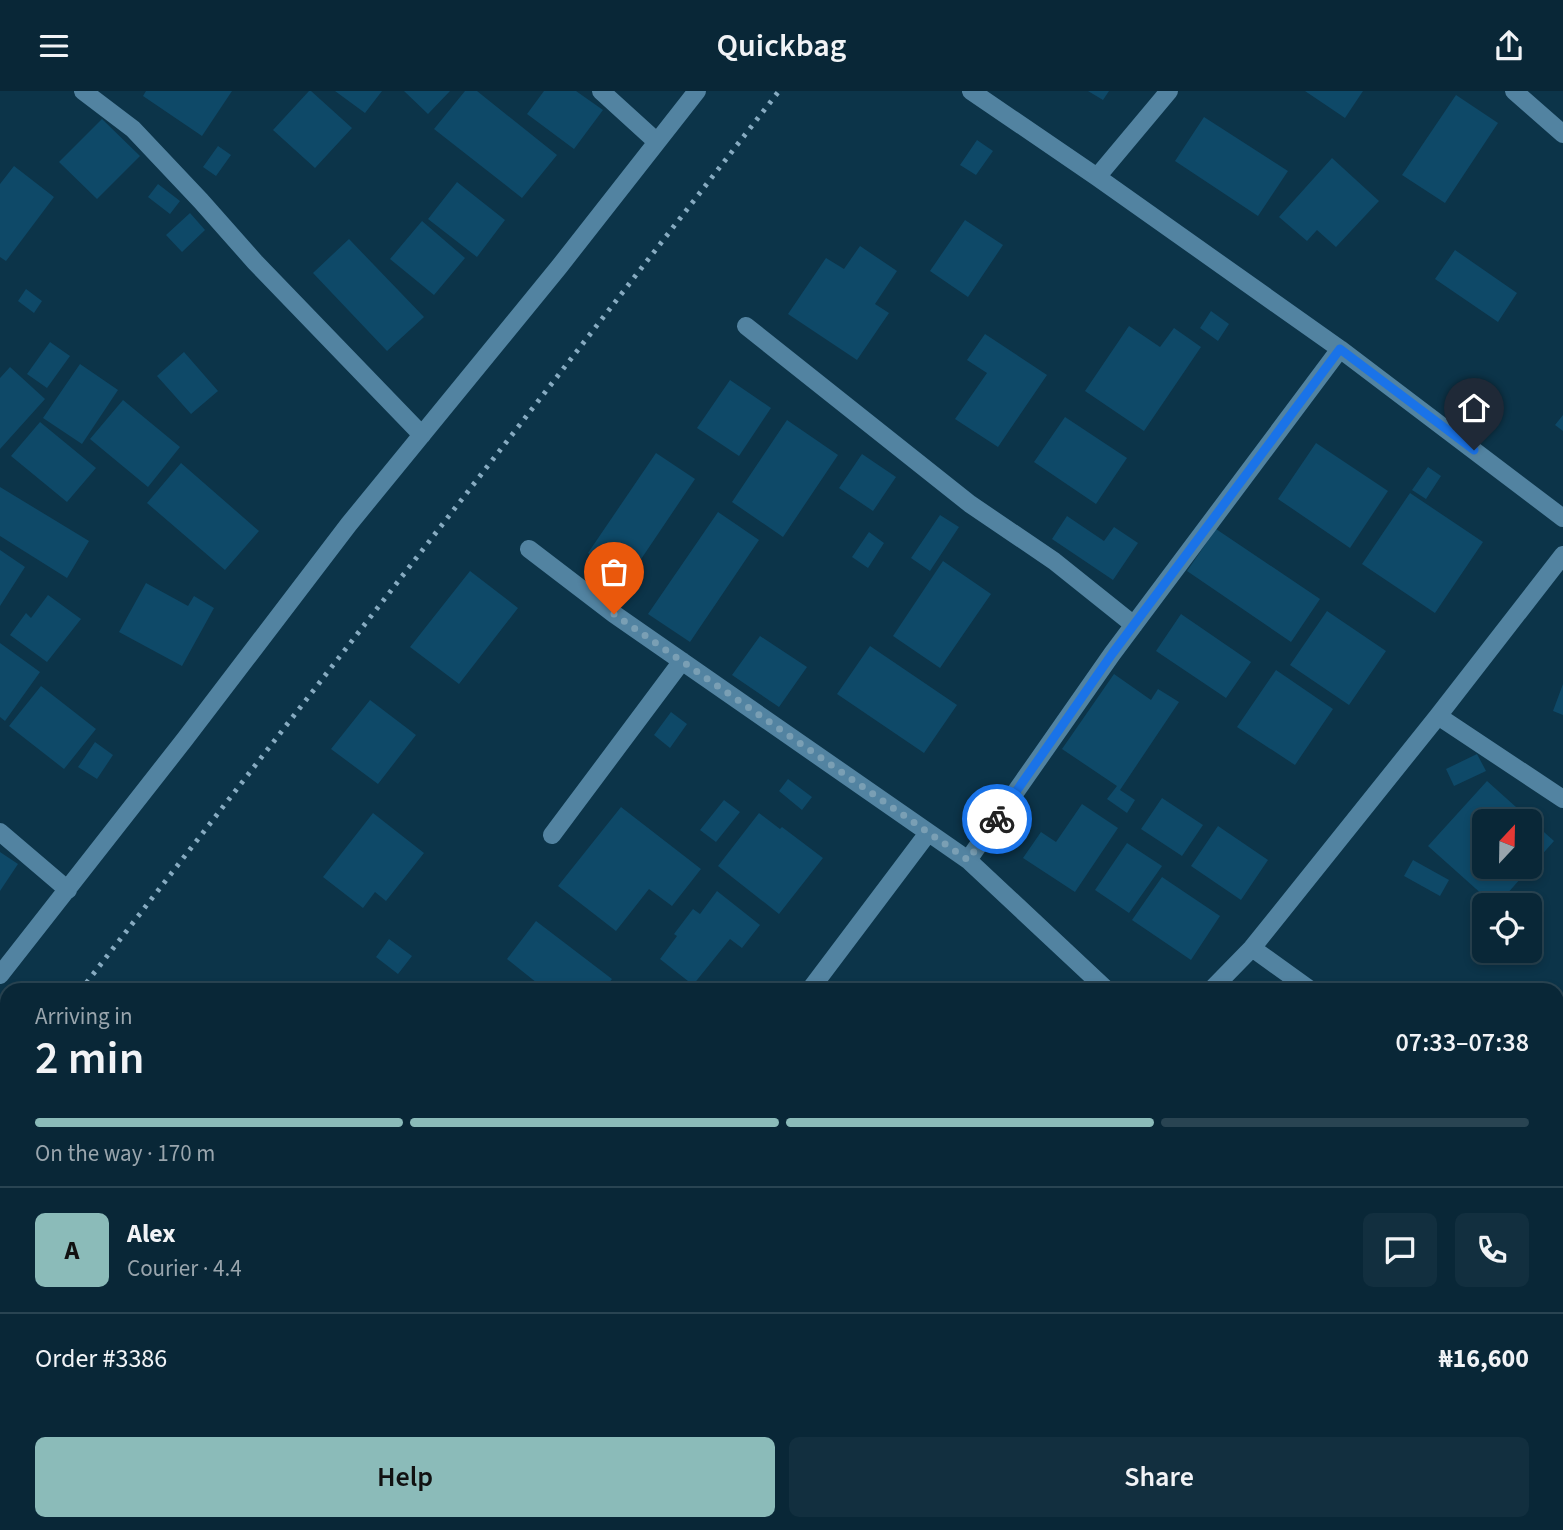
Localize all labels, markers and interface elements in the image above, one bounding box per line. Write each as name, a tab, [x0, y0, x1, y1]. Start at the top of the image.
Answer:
text: Quickbag	[716, 23, 847, 69]
icon: menu	[35, 27, 73, 65]
icon: share	[1490, 27, 1528, 65]
pin	[1444, 378, 1504, 450]
icon: home	[1455, 389, 1493, 427]
pin	[584, 542, 644, 614]
icon: bag	[595, 553, 633, 591]
courier	[962, 784, 1032, 854]
icon: bike	[978, 800, 1016, 838]
north arrow	[1472, 809, 1542, 879]
map controls	[1472, 809, 1542, 963]
button: locate	[1472, 893, 1542, 963]
text: Arriving in	[35, 1000, 133, 1033]
text: 07:33–07:38	[1396, 1024, 1529, 1061]
text: 2 min	[35, 1026, 144, 1091]
text: On the way · 170 m	[35, 1137, 215, 1170]
button: chat	[1363, 1213, 1437, 1287]
button: phone	[1455, 1213, 1529, 1287]
text: Alex	[127, 1215, 176, 1252]
text: A	[65, 1232, 79, 1269]
text: Courier · 4.4	[127, 1252, 242, 1285]
text: Order #3386	[35, 1340, 167, 1377]
text: ₦16,600	[1439, 1340, 1529, 1377]
button: Help	[35, 1437, 775, 1517]
button: Share	[789, 1437, 1529, 1517]

